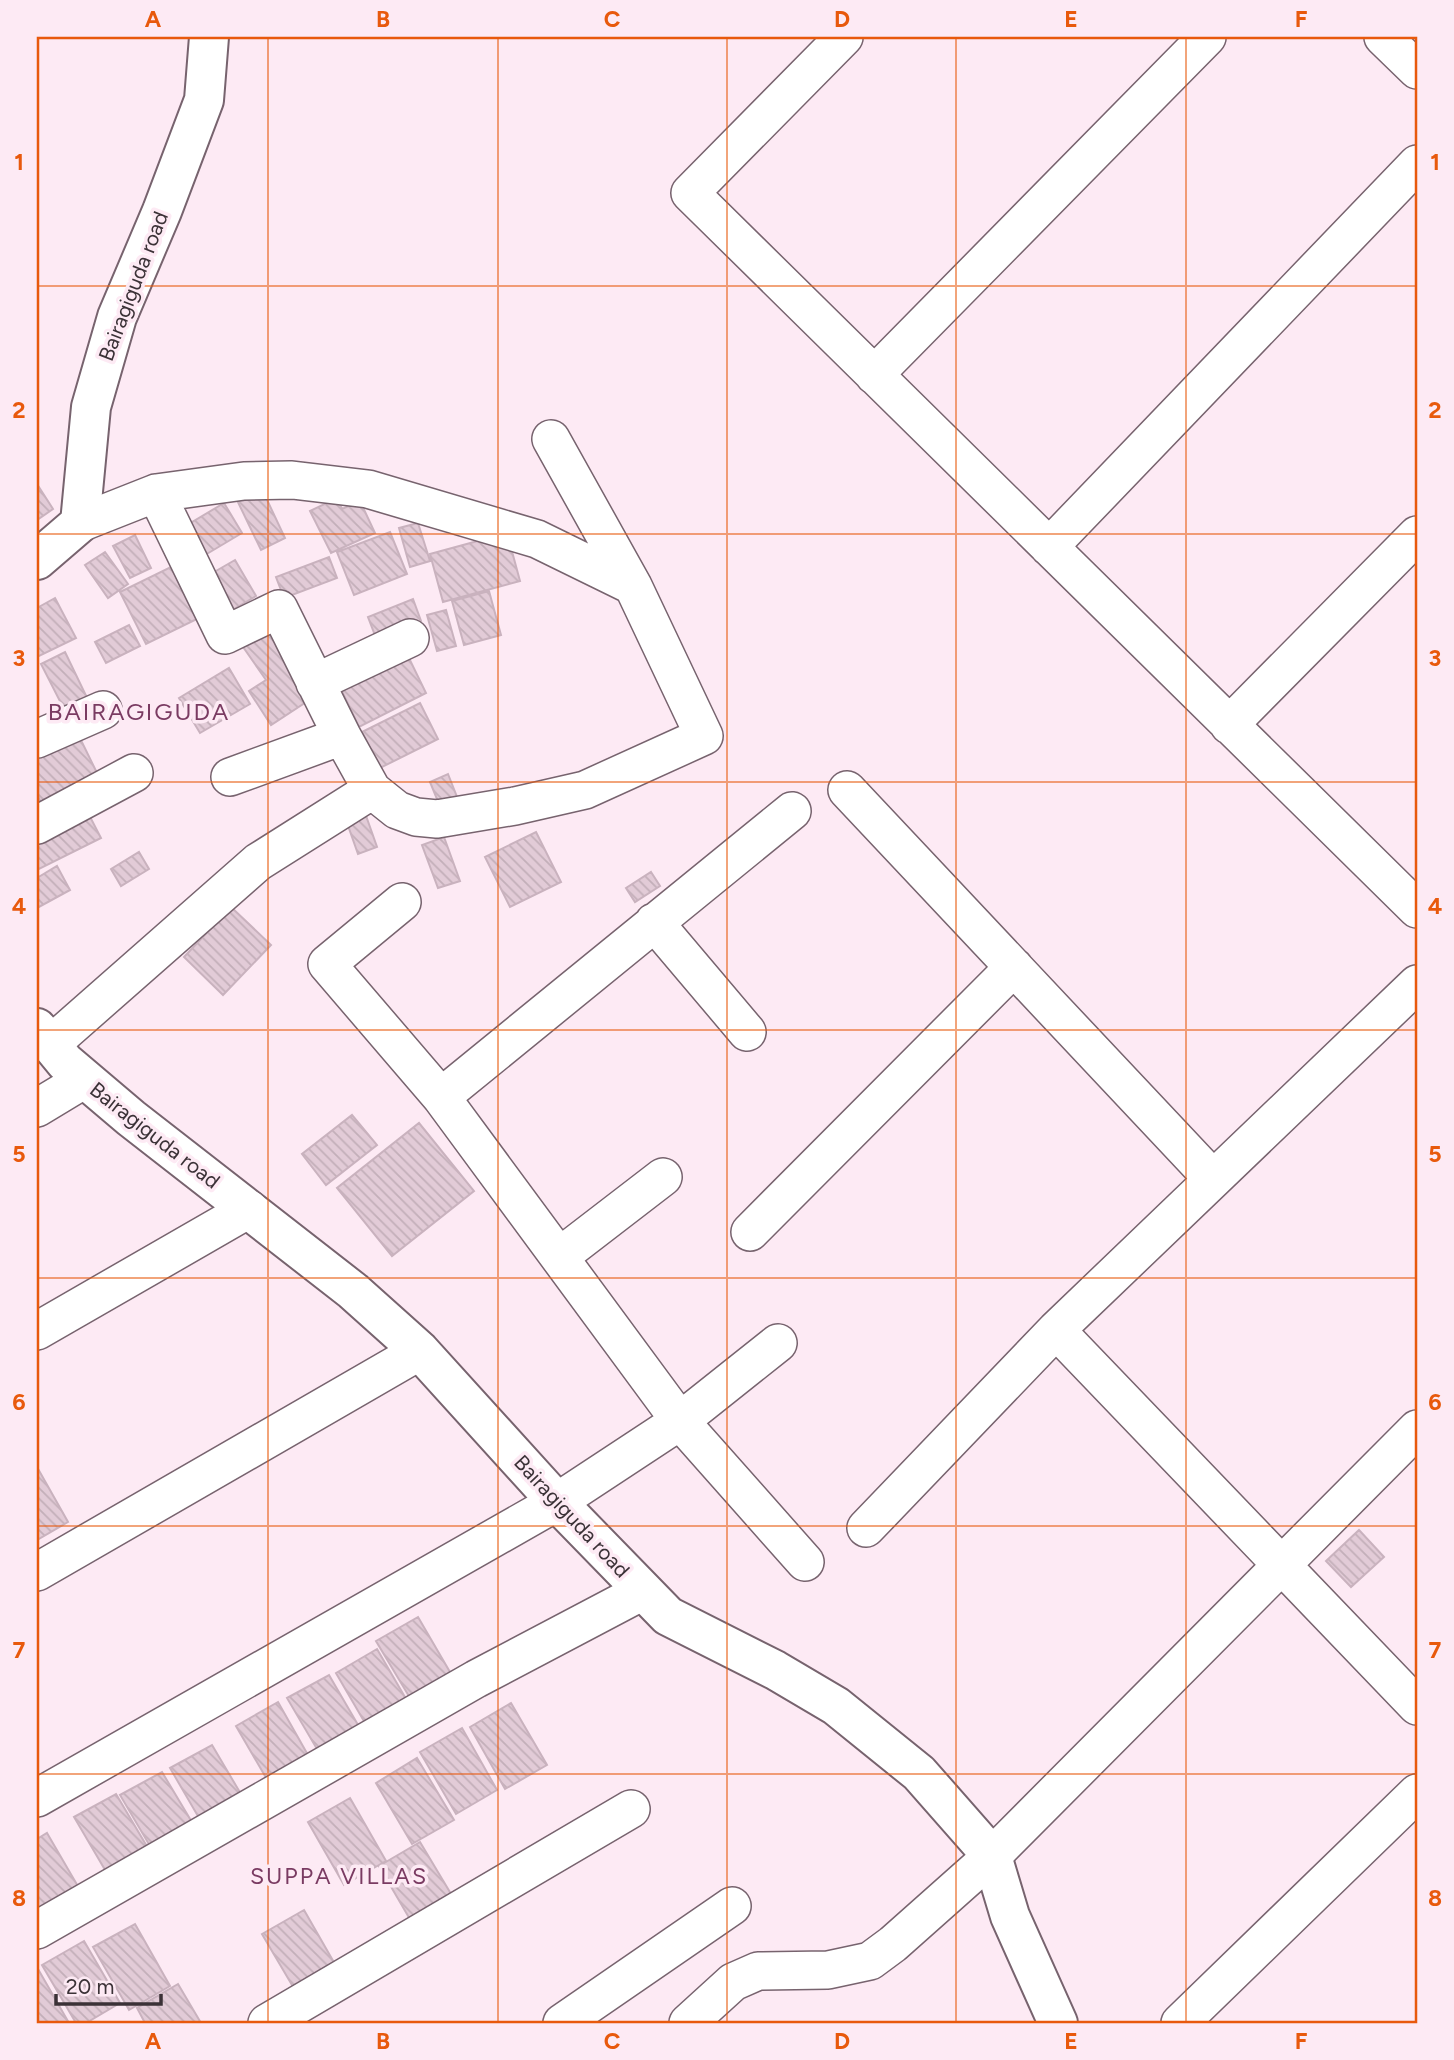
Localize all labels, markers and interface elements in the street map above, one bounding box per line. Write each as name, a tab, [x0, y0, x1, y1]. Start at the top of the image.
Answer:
text: A	[145, 5, 162, 33]
text: B	[376, 5, 390, 33]
text: C	[604, 5, 621, 33]
text: D	[834, 5, 850, 33]
text: E	[1064, 5, 1078, 33]
text: F	[1295, 5, 1308, 33]
text: 1	[14, 148, 24, 176]
text: 1	[1430, 148, 1440, 176]
street label: Bairagiguda road	[93, 208, 173, 364]
text: 2	[12, 396, 26, 424]
text: 2	[1428, 396, 1442, 424]
text: 3	[13, 644, 25, 672]
text: 3	[1429, 644, 1441, 672]
district label: BAIRAGIGUDA	[48, 697, 230, 726]
text: 4	[12, 892, 26, 920]
text: 4	[1428, 892, 1442, 920]
street label: Bairagiguda road	[85, 1077, 225, 1193]
text: 5	[12, 1140, 26, 1168]
text: 5	[1428, 1140, 1442, 1168]
text: 6	[12, 1388, 26, 1416]
text: 6	[1428, 1388, 1442, 1416]
street label: Bairagiguda road	[509, 1450, 635, 1582]
text: 7	[13, 1636, 26, 1664]
text: 7	[1429, 1636, 1442, 1664]
district label: SUPPA VILLAS	[250, 1862, 428, 1890]
text: 8	[12, 1884, 26, 1912]
text: 8	[1428, 1884, 1442, 1912]
scale bar	[56, 1962, 161, 2006]
text: 20 m	[66, 1974, 114, 1999]
text: A	[145, 2027, 162, 2055]
text: B	[376, 2027, 390, 2055]
text: C	[604, 2027, 621, 2055]
text: D	[834, 2027, 850, 2055]
text: E	[1064, 2027, 1078, 2055]
text: F	[1295, 2027, 1308, 2055]

